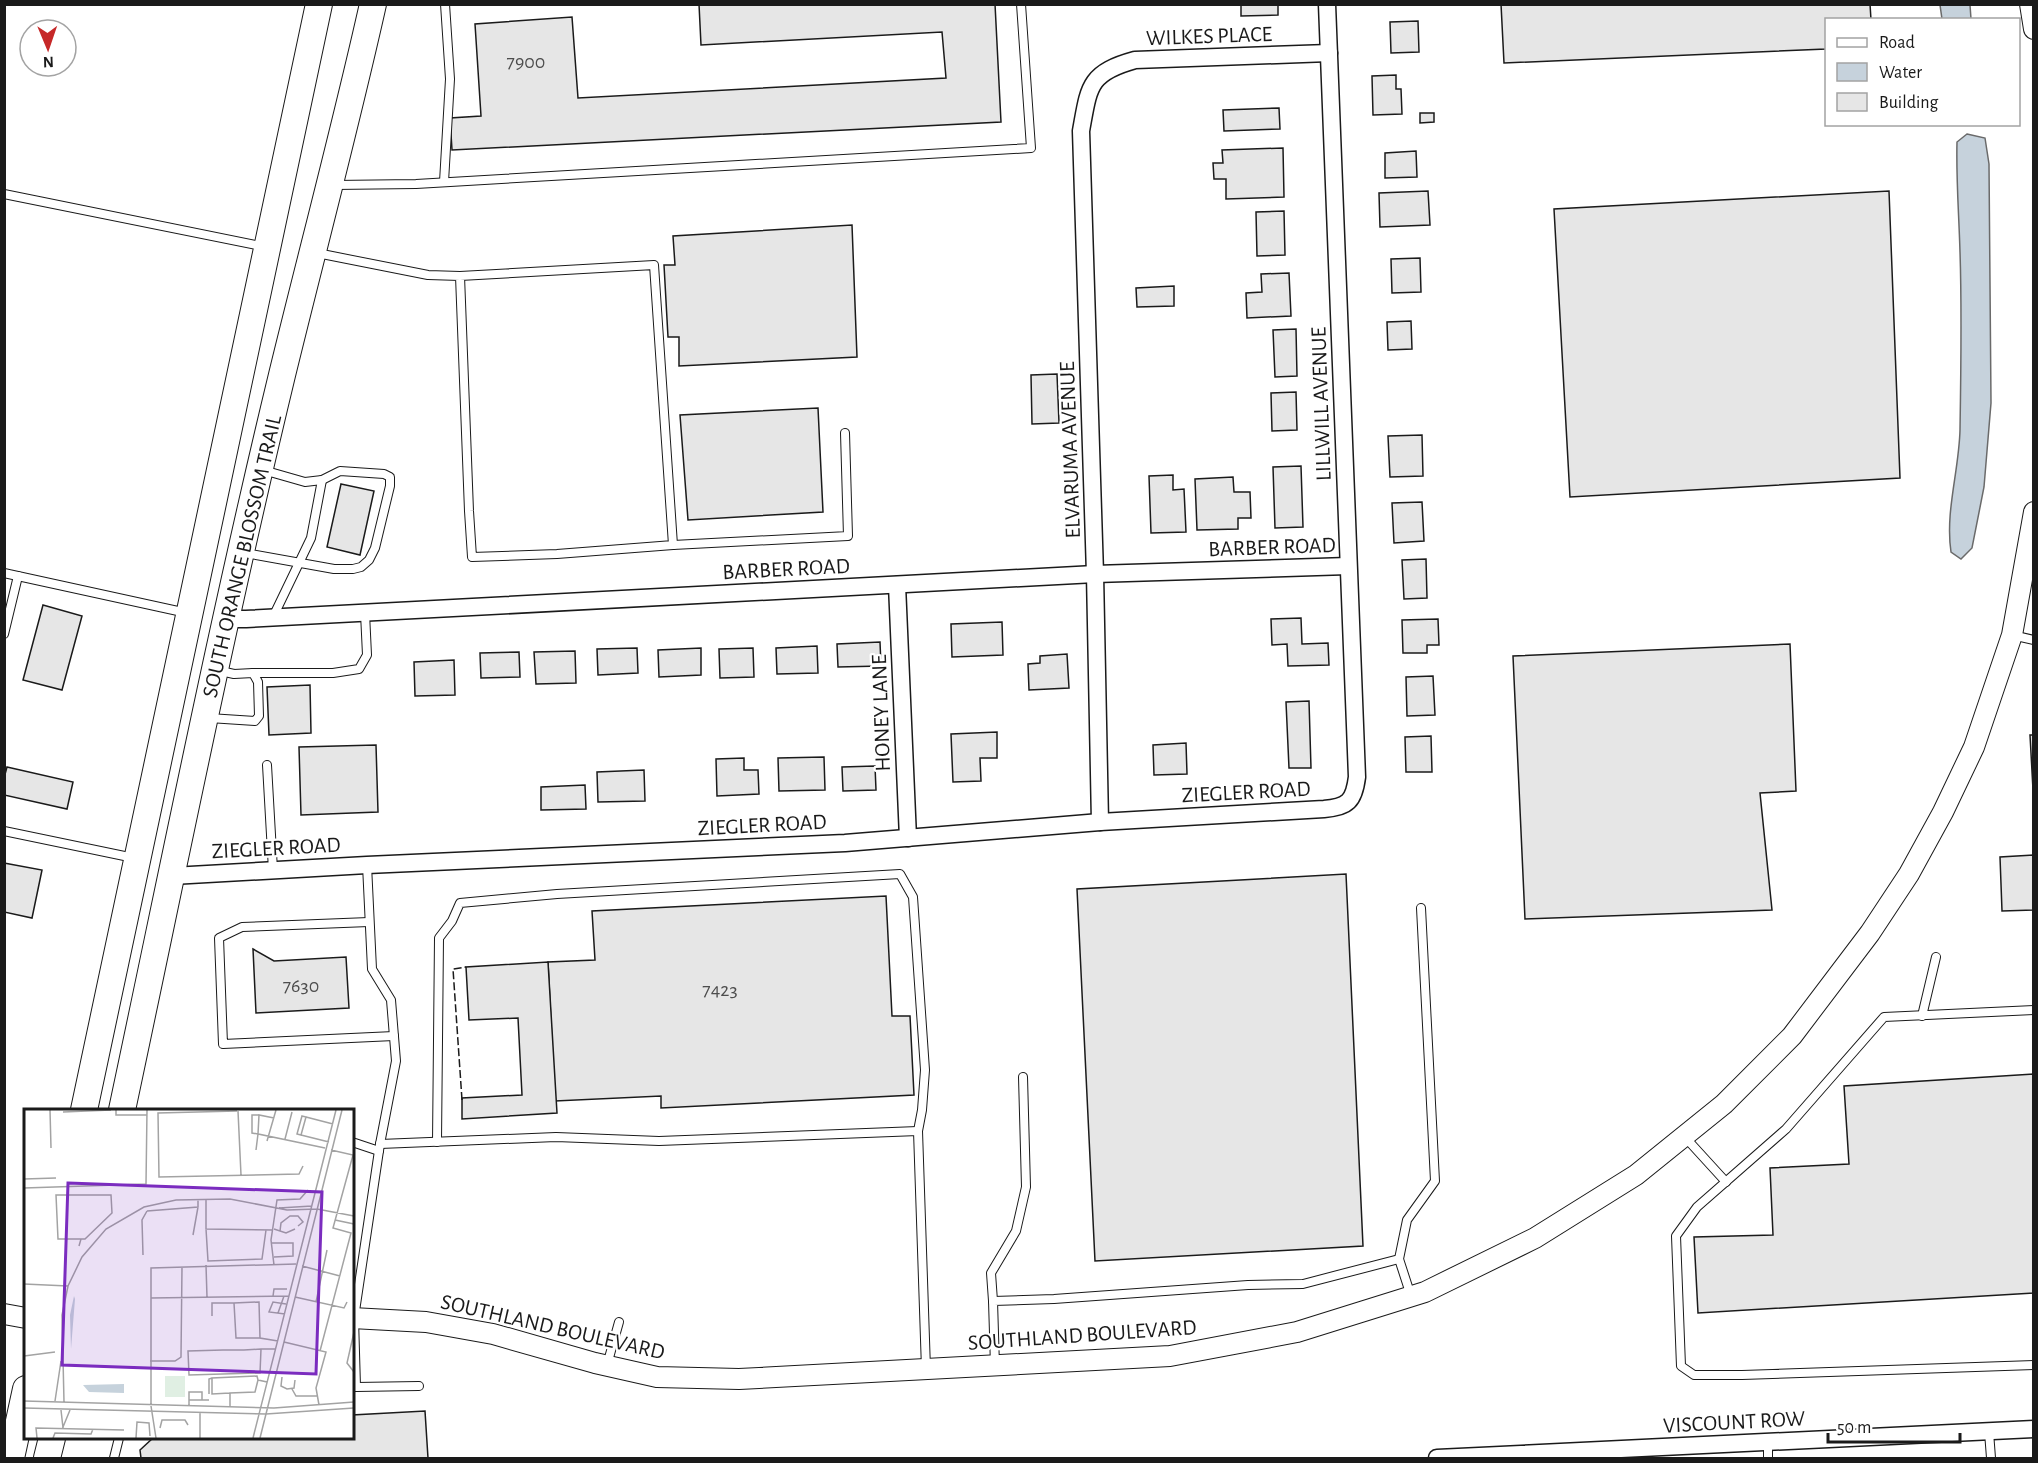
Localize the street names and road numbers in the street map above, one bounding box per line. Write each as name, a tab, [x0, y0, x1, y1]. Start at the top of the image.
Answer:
street label: WILKES PLACE	[1145, 23, 1273, 49]
street label: LILLWILL AVENUE	[1307, 326, 1335, 481]
street label: ELVARUMA AVENUE	[1056, 361, 1084, 539]
street label: SOUTH ORANGE BLOSSOM TRAIL	[199, 412, 285, 700]
street label: BARBER ROAD	[1208, 534, 1336, 560]
street label: BARBER ROAD	[722, 555, 850, 583]
street label: HONEY LANE	[868, 654, 894, 772]
street label: ZIEGLER ROAD	[1181, 778, 1311, 806]
street label: ZIEGLER ROAD	[697, 811, 827, 839]
street label: ZIEGLER ROAD	[211, 834, 341, 862]
street label: SOUTHLAND BOULEVARD	[439, 1290, 667, 1363]
street label: SOUTHLAND BOULEVARD	[967, 1316, 1197, 1354]
street label: VISCOUNT ROW	[1662, 1407, 1806, 1437]

